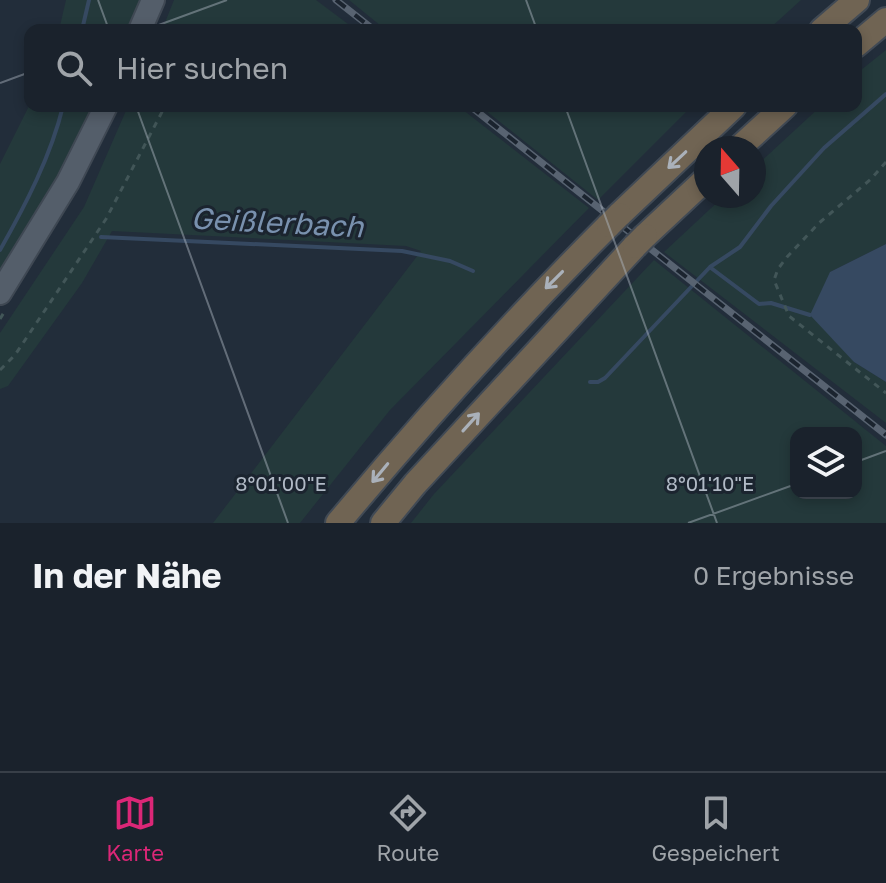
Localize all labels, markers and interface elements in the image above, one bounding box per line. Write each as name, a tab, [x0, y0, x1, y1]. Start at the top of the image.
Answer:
search box	[24, 24, 862, 112]
icon: search	[52, 46, 96, 90]
text: Hier suchen	[116, 50, 288, 86]
north arrow	[694, 136, 766, 208]
one-way arrow	[668, 150, 688, 168]
water label: Geißlerbach	[190, 200, 366, 245]
one-way arrow	[545, 270, 564, 289]
one-way arrow	[462, 412, 481, 432]
map controls	[790, 427, 862, 499]
button: layers	[790, 427, 862, 499]
one-way arrow	[371, 462, 389, 483]
text: 8°01'00"E	[235, 471, 327, 495]
text: 8°01'10"E	[666, 471, 754, 495]
text: In der Nähe	[32, 555, 222, 595]
text: 0 Ergebnisse	[693, 560, 854, 591]
tab: Karte	[106, 791, 164, 866]
tab: Route	[376, 791, 439, 866]
tab: Gespeichert	[652, 791, 780, 866]

